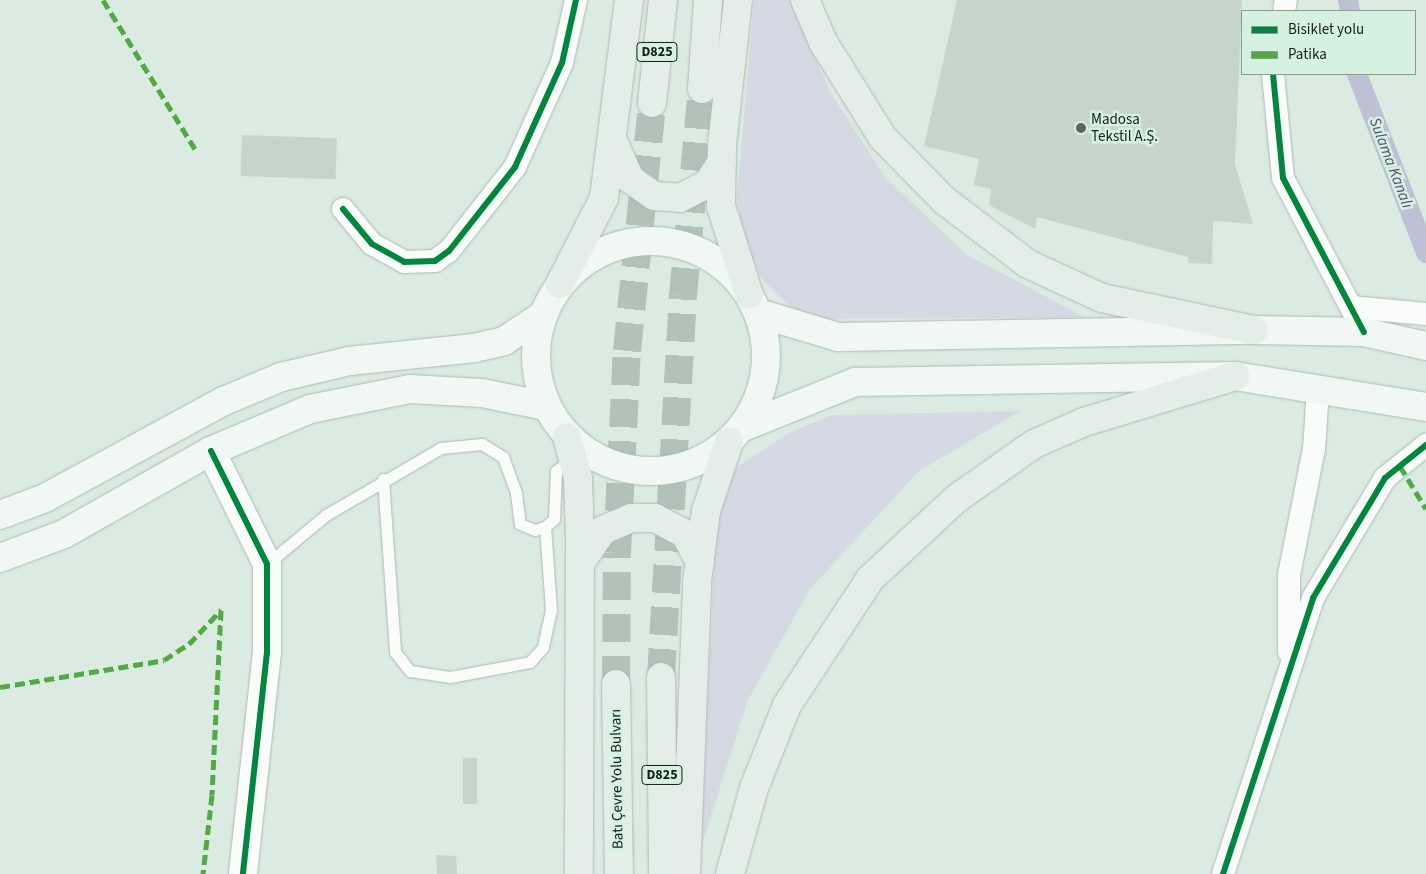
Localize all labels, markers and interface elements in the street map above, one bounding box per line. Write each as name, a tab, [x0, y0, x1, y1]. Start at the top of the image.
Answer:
legend	[1241, 10, 1416, 75]
text: Bisiklet yolu	[1288, 19, 1364, 40]
road number: D825	[636, 41, 678, 64]
text: Patika	[1288, 44, 1327, 65]
place label: Madosa Tekstil A.Ş.	[1091, 110, 1158, 145]
water label: Sulama Kanalı	[1365, 115, 1417, 211]
marker: Madosa Tekstil A.Ş.	[1075, 122, 1087, 134]
street label: Batı Çevre Yolu Bulvarı	[607, 709, 627, 849]
road number: D825	[641, 764, 683, 786]

